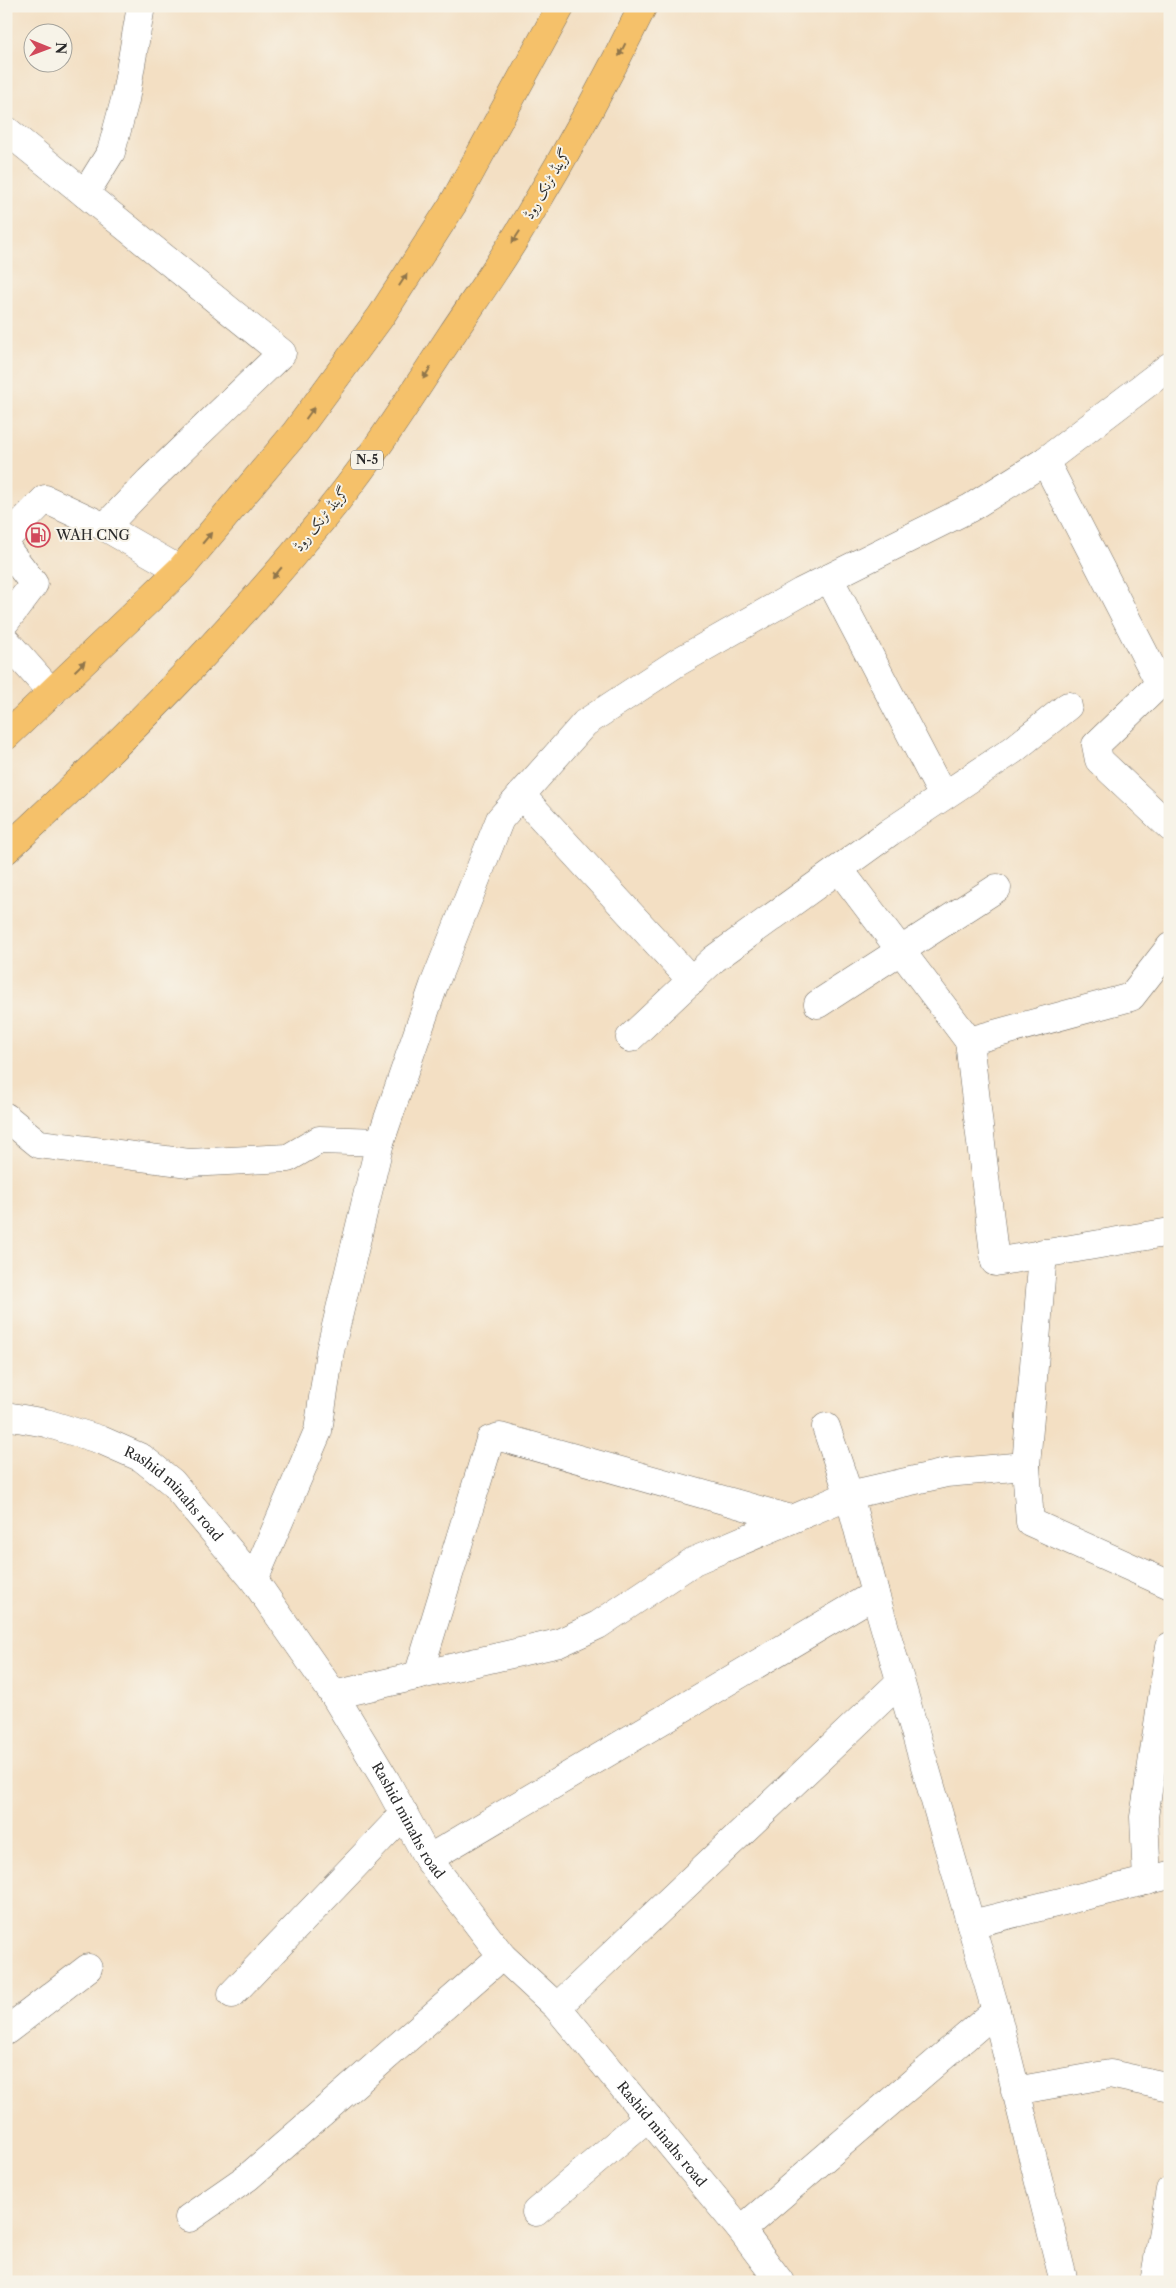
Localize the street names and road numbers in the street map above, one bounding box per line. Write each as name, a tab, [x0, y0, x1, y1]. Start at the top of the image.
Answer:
street label: گرینڈ ٹرنک روڈ	[520, 146, 574, 222]
road number: N-5	[351, 450, 383, 470]
street label: گرینڈ ٹرنک روڈ	[289, 483, 353, 555]
street label: Rashid minahs road	[121, 1442, 227, 1545]
street label: Rashid minahs road	[368, 1759, 449, 1883]
street label: Rashid minahs road	[613, 2078, 711, 2191]

